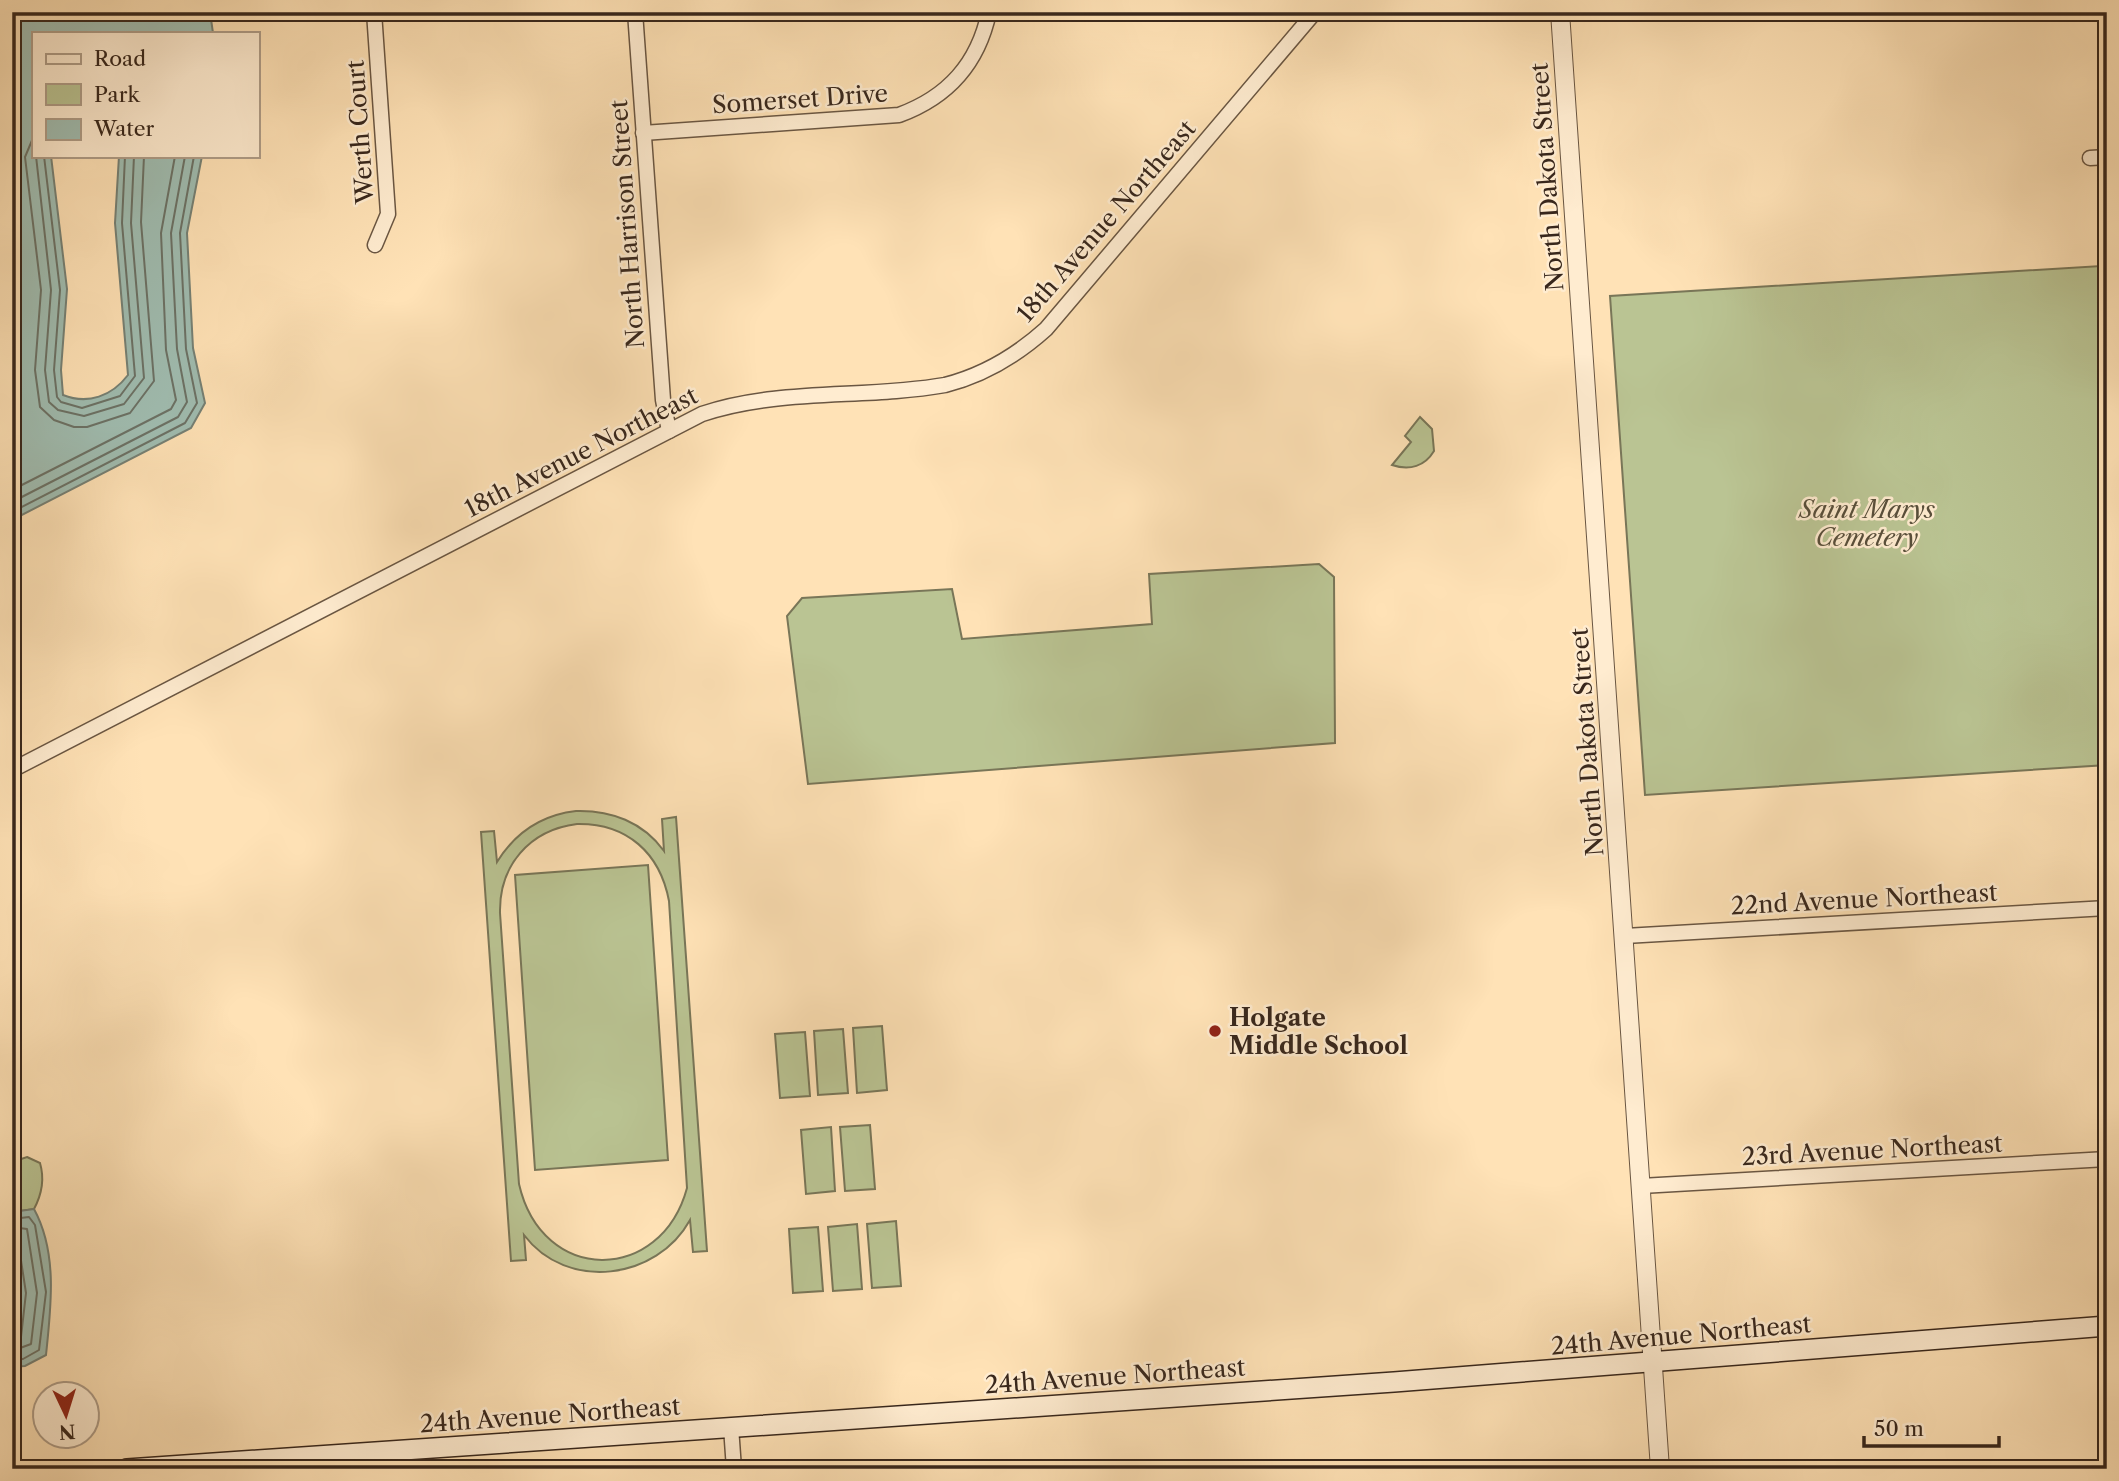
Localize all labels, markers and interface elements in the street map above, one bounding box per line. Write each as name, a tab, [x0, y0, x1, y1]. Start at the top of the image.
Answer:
legend	[32, 32, 259, 158]
text: Road	[94, 46, 146, 71]
street label: Werth Court	[340, 59, 380, 206]
street label: North Dakota Street	[1525, 61, 1569, 292]
street label: Somerset Drive	[711, 78, 889, 120]
text: Park	[94, 82, 140, 107]
street label: North Harrison Street	[604, 98, 650, 349]
street label: 18th Avenue Northeast	[1011, 114, 1202, 328]
text: Water	[93, 116, 154, 141]
street label: 18th Avenue Northeast	[460, 380, 703, 523]
park label: Saint Marys Cemetery	[1797, 495, 1935, 552]
street label: North Dakota Street	[1565, 626, 1609, 857]
street label: 22nd Avenue Northeast	[1730, 878, 1998, 920]
place label: Holgate Middle School	[1229, 1003, 1408, 1060]
marker: Holgate Middle School	[1207, 1023, 1223, 1039]
street label: 23rd Avenue Northeast	[1741, 1129, 2004, 1171]
street label: 24th Avenue Northeast	[1550, 1309, 1813, 1361]
street label: 24th Avenue Northeast	[984, 1352, 1247, 1400]
north arrow	[32, 1380, 102, 1450]
street label: 24th Avenue Northeast	[419, 1391, 682, 1439]
scale bar	[1864, 1404, 1998, 1448]
text: 50 m	[1874, 1416, 1924, 1441]
text: N	[58, 1419, 76, 1444]

